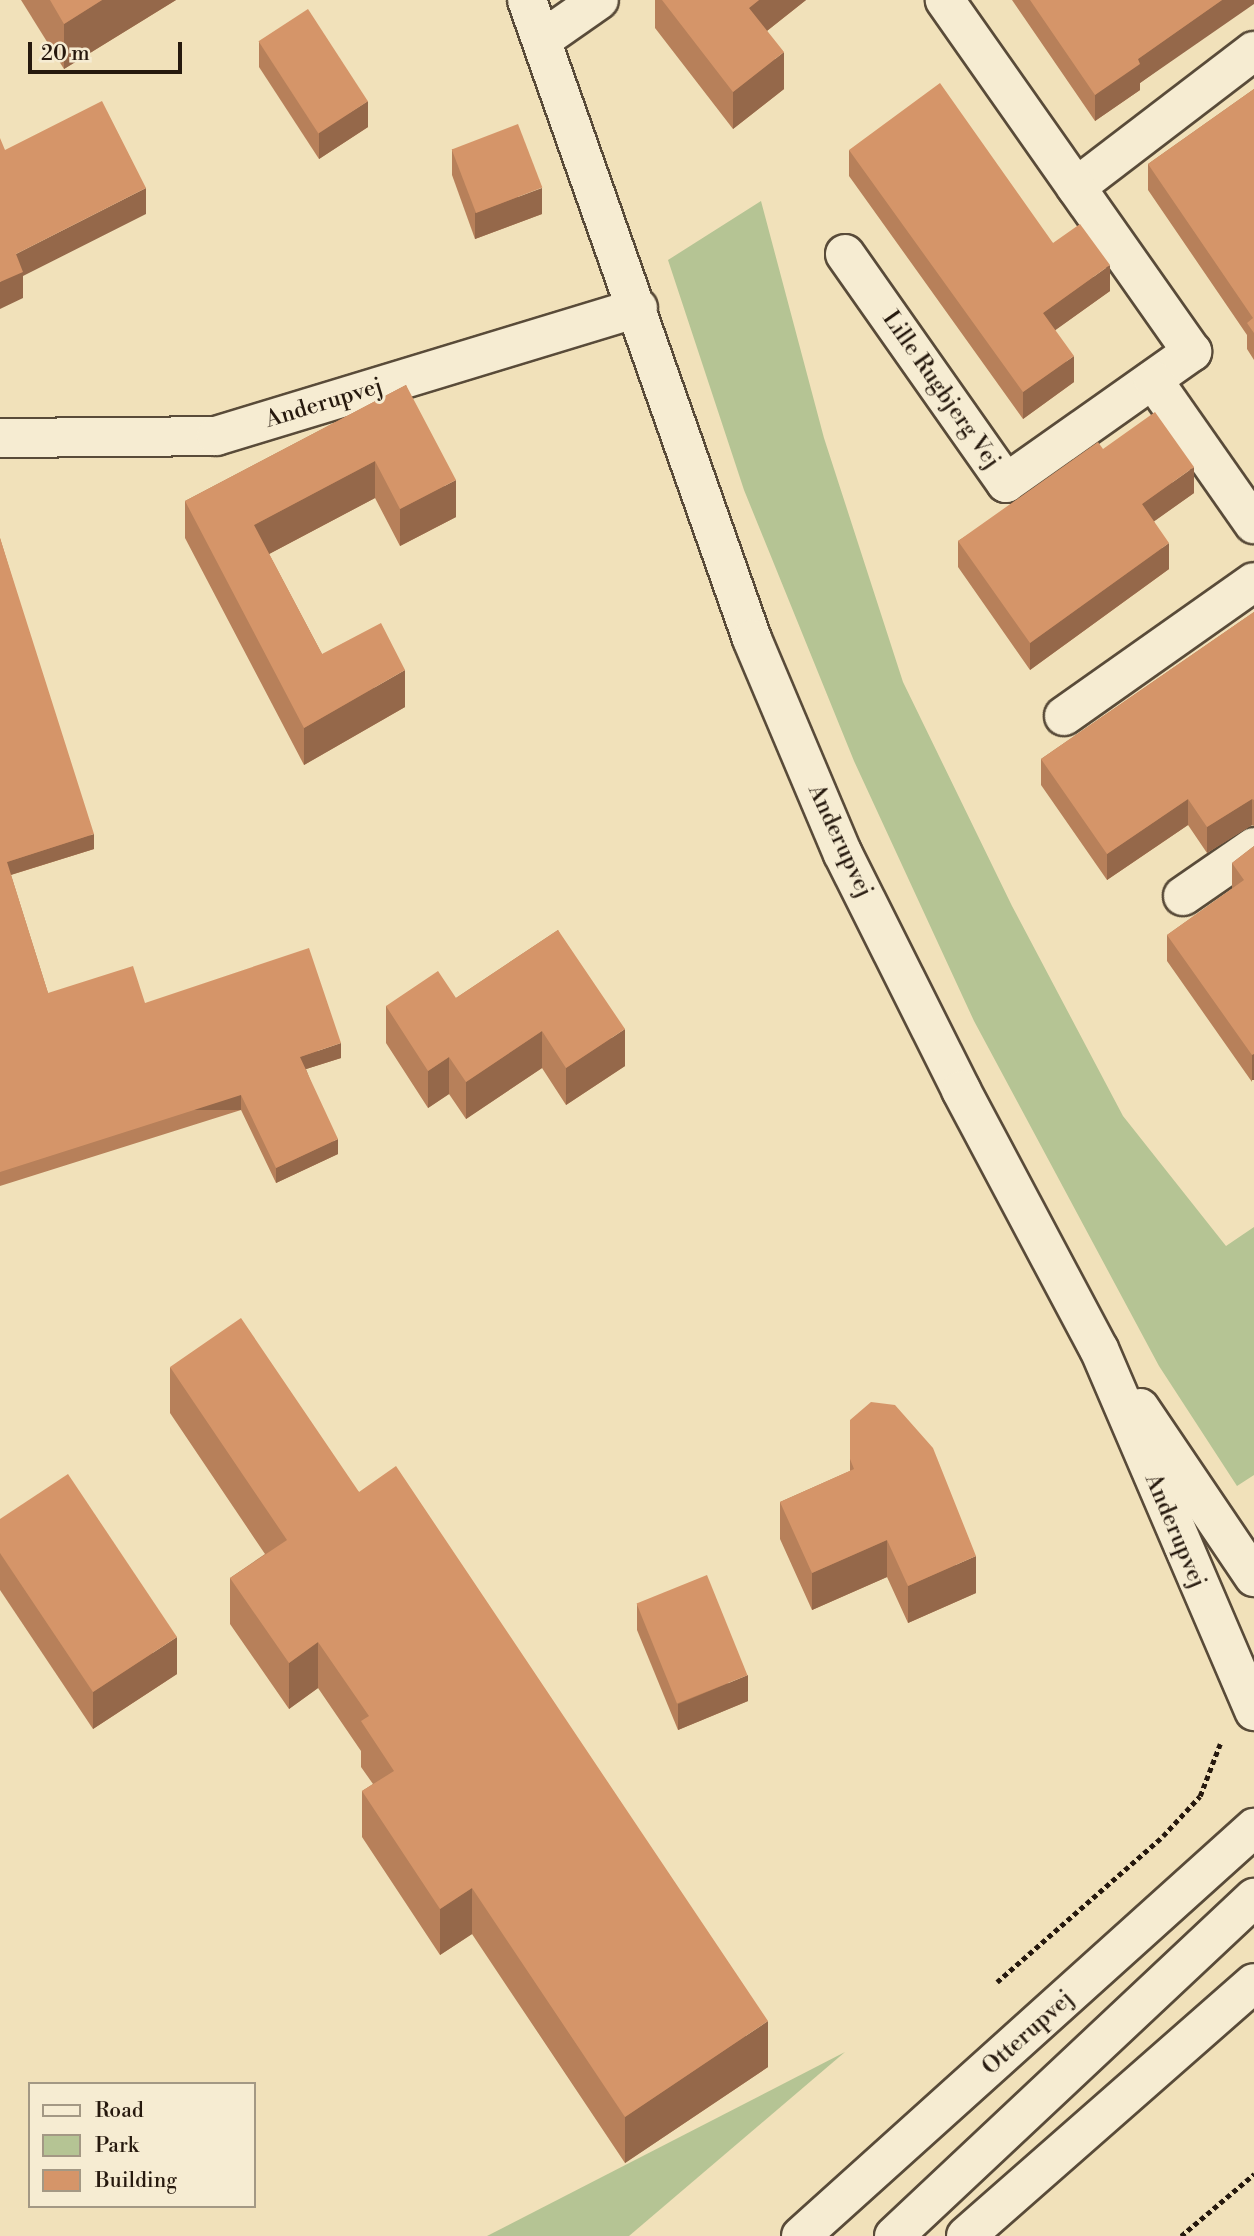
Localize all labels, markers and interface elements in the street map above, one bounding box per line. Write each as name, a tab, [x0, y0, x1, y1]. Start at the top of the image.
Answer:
scale bar	[32, 28, 186, 72]
text: 20 m	[41, 41, 90, 67]
street label: Lille Rugbjerg Vej	[876, 306, 1006, 474]
street label: Anderupvej	[262, 372, 386, 434]
street label: Anderupvej	[802, 780, 878, 902]
street label: Anderupvej	[1139, 1470, 1211, 1592]
street label: Otterupvej	[977, 1985, 1079, 2081]
legend	[28, 2082, 256, 2208]
text: Road	[95, 2098, 144, 2124]
text: Park	[95, 2133, 139, 2159]
text: Building	[95, 2168, 177, 2194]

